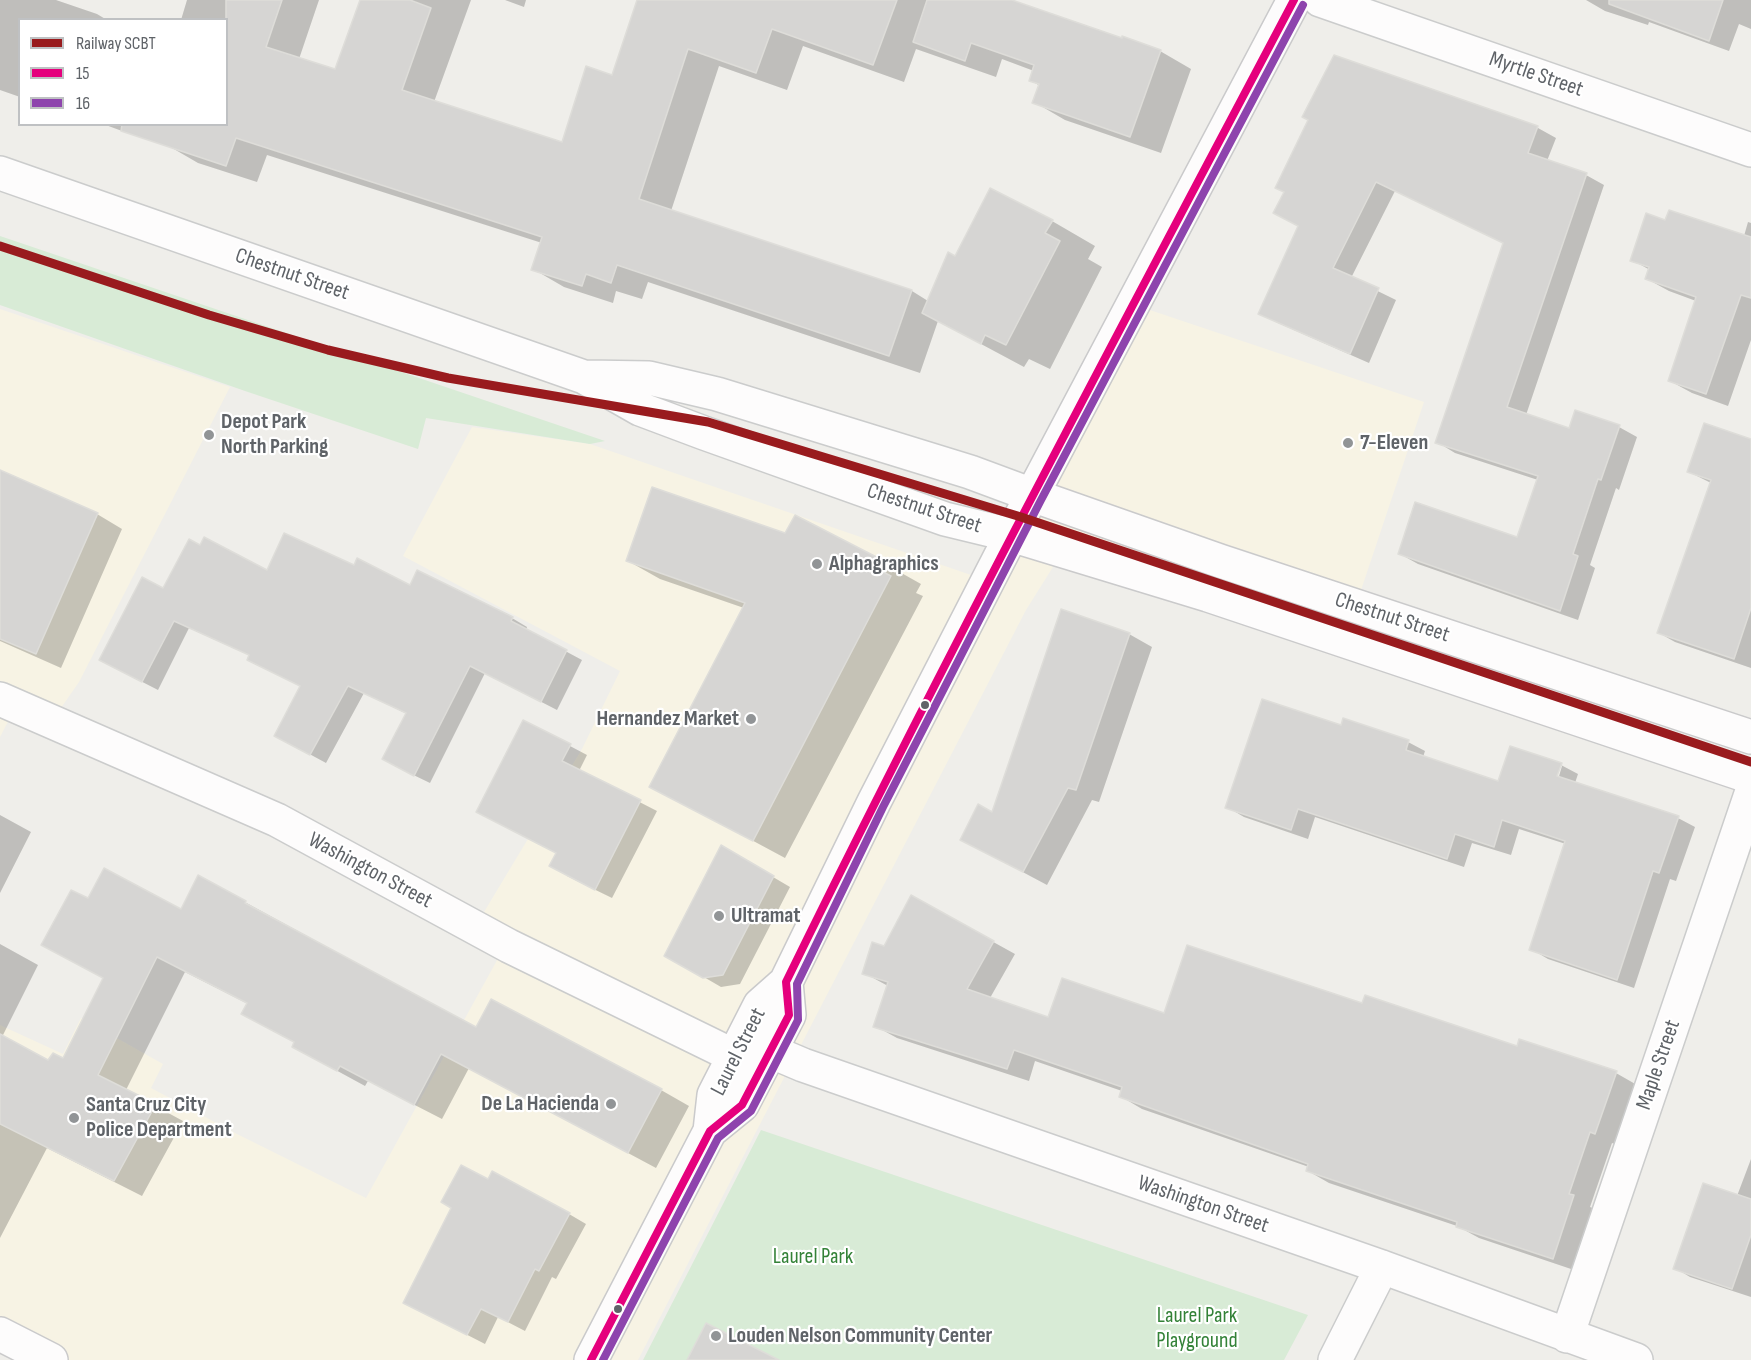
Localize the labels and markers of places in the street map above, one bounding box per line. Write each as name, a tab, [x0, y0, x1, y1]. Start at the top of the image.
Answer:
place label: Depot Park North Parking	[221, 409, 328, 460]
marker: Depot Park North Parking	[202, 428, 216, 442]
place label: 7-Eleven	[1360, 430, 1428, 456]
marker: 7-Eleven	[1341, 436, 1355, 450]
place label: Alphagraphics	[829, 551, 939, 577]
marker: Alphagraphics	[810, 557, 824, 571]
unlabelled marker	[919, 699, 931, 711]
place label: Hernandez Market	[596, 706, 739, 732]
marker: Hernandez Market	[744, 712, 758, 726]
place label: Ultramat	[731, 903, 801, 929]
marker: Ultramat	[712, 909, 726, 923]
place label: De La Hacienda	[481, 1091, 599, 1117]
place label: Santa Cruz City Police Department	[86, 1092, 232, 1144]
marker: De La Hacienda	[604, 1097, 618, 1111]
marker: Santa Cruz City Police Department	[67, 1111, 81, 1125]
unlabelled marker	[612, 1303, 624, 1315]
place label: Louden Nelson Community Center	[728, 1323, 992, 1349]
marker: Louden Nelson Community Center	[709, 1329, 723, 1343]

